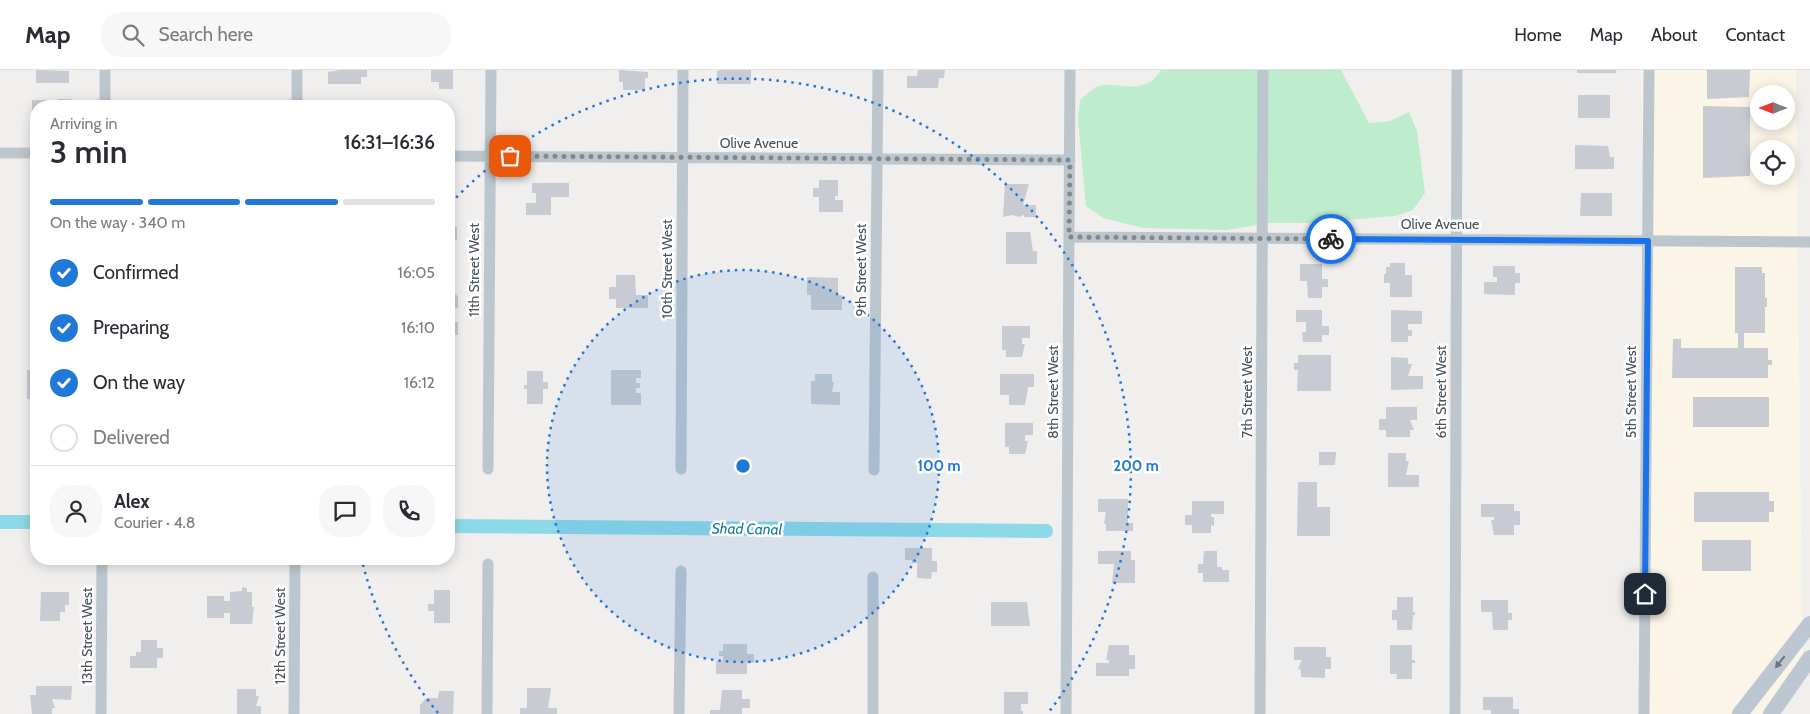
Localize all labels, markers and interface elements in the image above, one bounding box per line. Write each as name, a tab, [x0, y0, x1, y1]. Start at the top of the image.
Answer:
search box	[101, 12, 451, 57]
text: Map	[25, 20, 71, 49]
icon: search	[119, 21, 147, 49]
text: Search here	[159, 23, 253, 46]
text: Home	[1514, 24, 1562, 46]
text: Map	[1590, 24, 1623, 46]
text: About	[1651, 24, 1697, 46]
text: Contact	[1725, 24, 1785, 46]
north arrow	[1750, 85, 1795, 130]
map controls	[1750, 85, 1795, 185]
text: Arriving in	[50, 114, 117, 133]
text: 16:31–16:36	[344, 131, 435, 154]
text: 3 min	[50, 132, 127, 171]
street label: Olive Avenue	[720, 134, 798, 152]
pin	[489, 135, 531, 177]
button: locate	[1750, 140, 1795, 185]
icon: bag	[496, 142, 524, 170]
text: On the way · 340 m	[50, 213, 185, 232]
courier	[1306, 214, 1356, 264]
street label: Olive Avenue	[1401, 215, 1479, 233]
street label: 10th Street West	[658, 219, 676, 319]
street label: 11th Street West	[465, 223, 483, 317]
street label: 9th Street West	[852, 223, 870, 316]
icon: bike	[1317, 225, 1345, 253]
icon: check	[50, 259, 78, 287]
text: Confirmed	[93, 261, 179, 284]
text: 16:05	[398, 263, 435, 282]
icon: check	[50, 314, 78, 342]
text: Preparing	[93, 316, 169, 339]
text: 16:10	[401, 318, 435, 337]
street label: 8th Street West	[1044, 345, 1062, 439]
street label: 6th Street West	[1432, 345, 1450, 438]
street label: 5th Street West	[1622, 345, 1640, 438]
street label: 7th Street West	[1238, 346, 1256, 438]
icon: check	[50, 369, 78, 397]
text: On the way	[93, 371, 185, 394]
text: 16:12	[404, 373, 435, 392]
text: Delivered	[93, 426, 170, 449]
centre of rings	[734, 457, 752, 475]
text: 100 m	[917, 457, 961, 475]
text: 200 m	[1113, 457, 1159, 475]
button: person	[50, 485, 102, 537]
button: chat	[319, 485, 371, 537]
button: phone	[383, 485, 435, 537]
text: Alex	[114, 490, 150, 513]
text: Courier · 4.8	[114, 513, 196, 532]
water label: Shad Canal	[712, 519, 783, 539]
pin	[1624, 573, 1666, 615]
icon: home	[1631, 580, 1659, 608]
street label: 13th Street West	[78, 587, 96, 685]
street label: 12th Street West	[271, 587, 289, 684]
one-way arrow	[1774, 655, 1785, 668]

